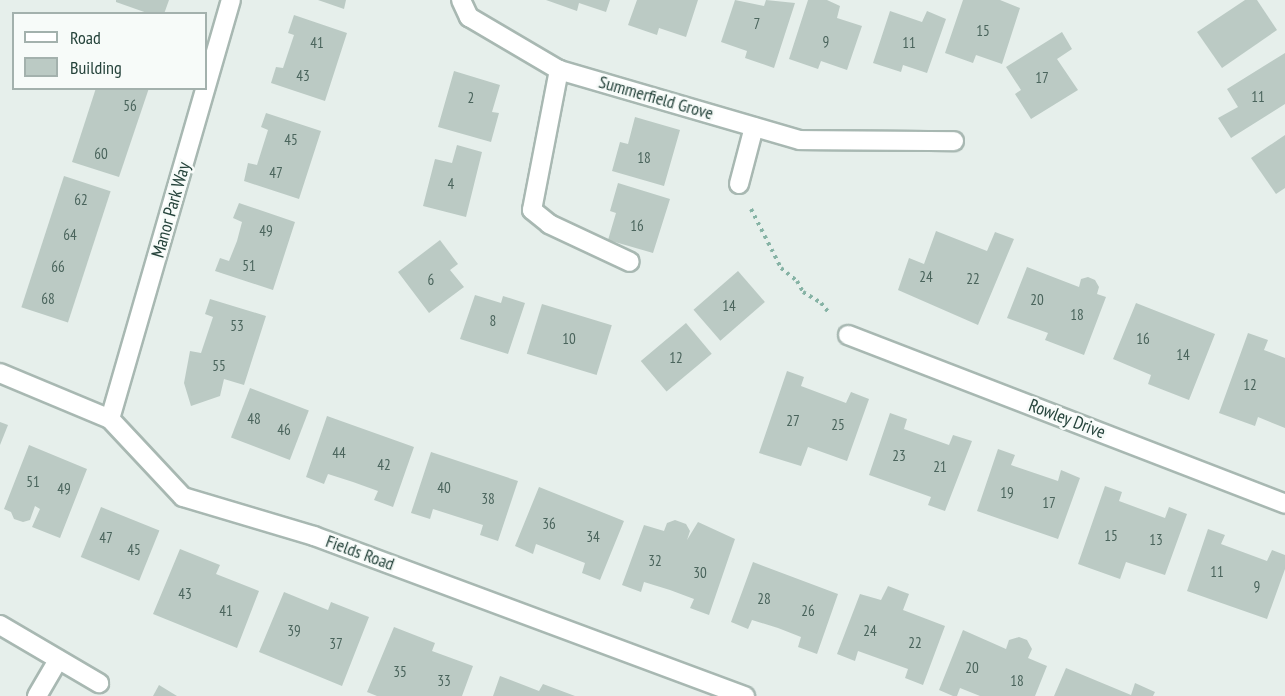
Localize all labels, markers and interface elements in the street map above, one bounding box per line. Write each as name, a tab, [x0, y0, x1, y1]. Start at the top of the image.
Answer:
legend	[12, 12, 207, 90]
house number: 7	[754, 15, 760, 33]
house number: 15	[976, 22, 990, 40]
text: Road	[70, 26, 101, 49]
house number: 9	[823, 33, 829, 51]
house number: 41	[310, 34, 324, 52]
house number: 11	[902, 34, 916, 52]
text: Building	[70, 56, 122, 79]
house number: 43	[296, 67, 310, 85]
house number: 17	[1035, 69, 1049, 87]
street label: Summerfield Grove	[596, 71, 716, 125]
house number: 11	[1251, 88, 1265, 106]
house number: 2	[468, 89, 474, 107]
house number: 56	[123, 97, 137, 115]
house number: 45	[284, 131, 298, 149]
house number: 60	[94, 145, 108, 163]
house number: 18	[637, 149, 651, 167]
street label: Manor Park Way	[147, 159, 195, 261]
house number: 47	[269, 164, 283, 182]
house number: 4	[448, 175, 454, 193]
house number: 62	[74, 191, 88, 209]
house number: 16	[630, 217, 644, 235]
house number: 49	[259, 222, 273, 240]
house number: 64	[63, 226, 77, 244]
house number: 51	[242, 257, 256, 275]
house number: 66	[51, 258, 65, 276]
house number: 24	[919, 268, 933, 286]
house number: 22	[966, 270, 980, 288]
house number: 6	[428, 271, 434, 289]
house number: 68	[41, 290, 55, 308]
house number: 20	[1030, 291, 1044, 309]
house number: 14	[722, 297, 736, 315]
house number: 18	[1070, 306, 1084, 324]
house number: 8	[490, 312, 496, 330]
house number: 53	[230, 317, 244, 335]
house number: 10	[562, 330, 576, 348]
house number: 16	[1136, 330, 1150, 348]
house number: 14	[1176, 346, 1190, 364]
house number: 12	[669, 349, 683, 367]
house number: 55	[212, 357, 226, 375]
house number: 12	[1243, 376, 1257, 394]
street label: Rowley Drive	[1025, 394, 1109, 444]
house number: 48	[247, 410, 261, 428]
house number: 27	[786, 412, 800, 430]
house number: 25	[831, 416, 845, 434]
house number: 46	[277, 421, 291, 439]
house number: 44	[332, 444, 346, 462]
house number: 23	[892, 447, 906, 465]
house number: 42	[377, 456, 391, 474]
house number: 21	[933, 458, 947, 476]
house number: 51	[26, 473, 40, 491]
house number: 40	[437, 479, 451, 497]
house number: 49	[57, 480, 71, 498]
house number: 19	[1000, 484, 1014, 502]
house number: 38	[481, 490, 495, 508]
house number: 17	[1042, 494, 1056, 512]
house number: 36	[542, 515, 556, 533]
house number: 15	[1104, 527, 1118, 545]
house number: 34	[586, 528, 600, 546]
house number: 47	[99, 529, 113, 547]
street label: Fields Road	[323, 531, 397, 575]
house number: 13	[1149, 531, 1163, 549]
house number: 45	[127, 541, 141, 559]
house number: 32	[648, 552, 662, 570]
house number: 11	[1210, 563, 1224, 581]
house number: 30	[693, 564, 707, 582]
house number: 9	[1254, 578, 1260, 596]
house number: 43	[178, 585, 192, 603]
house number: 28	[757, 590, 771, 608]
house number: 41	[219, 602, 233, 620]
house number: 26	[801, 602, 815, 620]
house number: 39	[287, 622, 301, 640]
house number: 24	[863, 622, 877, 640]
house number: 22	[908, 634, 922, 652]
house number: 37	[329, 635, 343, 653]
house number: 20	[965, 659, 979, 677]
house number: 35	[393, 663, 407, 681]
house number: 33	[437, 672, 451, 690]
house number: 18	[1010, 672, 1024, 690]

